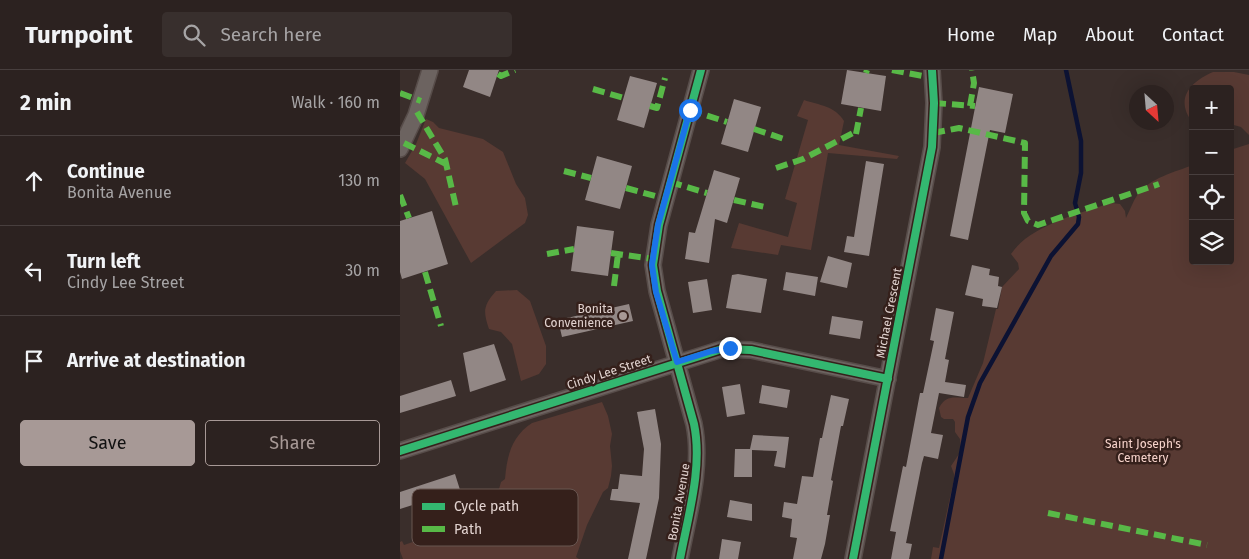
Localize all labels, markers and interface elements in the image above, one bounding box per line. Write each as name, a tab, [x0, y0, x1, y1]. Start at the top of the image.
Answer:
search box	[162, 12, 512, 57]
text: Turnpoint	[25, 21, 132, 49]
icon: search	[180, 21, 208, 49]
text: Search here	[220, 23, 322, 46]
text: Home	[947, 24, 995, 46]
text: Map	[1023, 24, 1057, 46]
text: About	[1085, 24, 1134, 46]
text: Contact	[1162, 24, 1224, 46]
north arrow	[1129, 85, 1174, 130]
map controls	[1189, 85, 1234, 265]
button: +	[1189, 85, 1234, 130]
text: 2 min	[20, 90, 72, 116]
text: Walk · 160 m	[291, 93, 380, 112]
route start	[679, 99, 702, 122]
button: −	[1189, 130, 1234, 175]
text: Continue	[67, 160, 145, 183]
icon: ahead	[20, 167, 48, 195]
text: 130 m	[338, 171, 380, 190]
button: locate	[1189, 175, 1234, 220]
text: Bonita Avenue	[67, 183, 172, 202]
button: layers	[1189, 220, 1234, 265]
text: Turn left	[67, 250, 141, 273]
icon: left	[20, 257, 48, 285]
text: 30 m	[345, 261, 380, 280]
street label: Michael Crescent	[873, 266, 905, 359]
text: Cindy Lee Street	[67, 273, 184, 292]
place label: Bonita Convenience	[544, 302, 613, 330]
marker: Bonita Convenience	[617, 310, 629, 322]
route end	[719, 337, 742, 360]
icon: arrive	[20, 347, 48, 375]
text: Arrive at destination	[67, 349, 246, 372]
street label: Cindy Lee Street	[565, 352, 654, 392]
button: Save	[20, 420, 195, 466]
button: Share	[205, 420, 380, 466]
park label: Saint Joseph's Cemetery	[1105, 437, 1181, 465]
street label: Bonita Avenue	[665, 462, 693, 542]
legend	[412, 489, 578, 546]
text: Cycle path	[454, 498, 519, 515]
text: Path	[454, 521, 482, 538]

